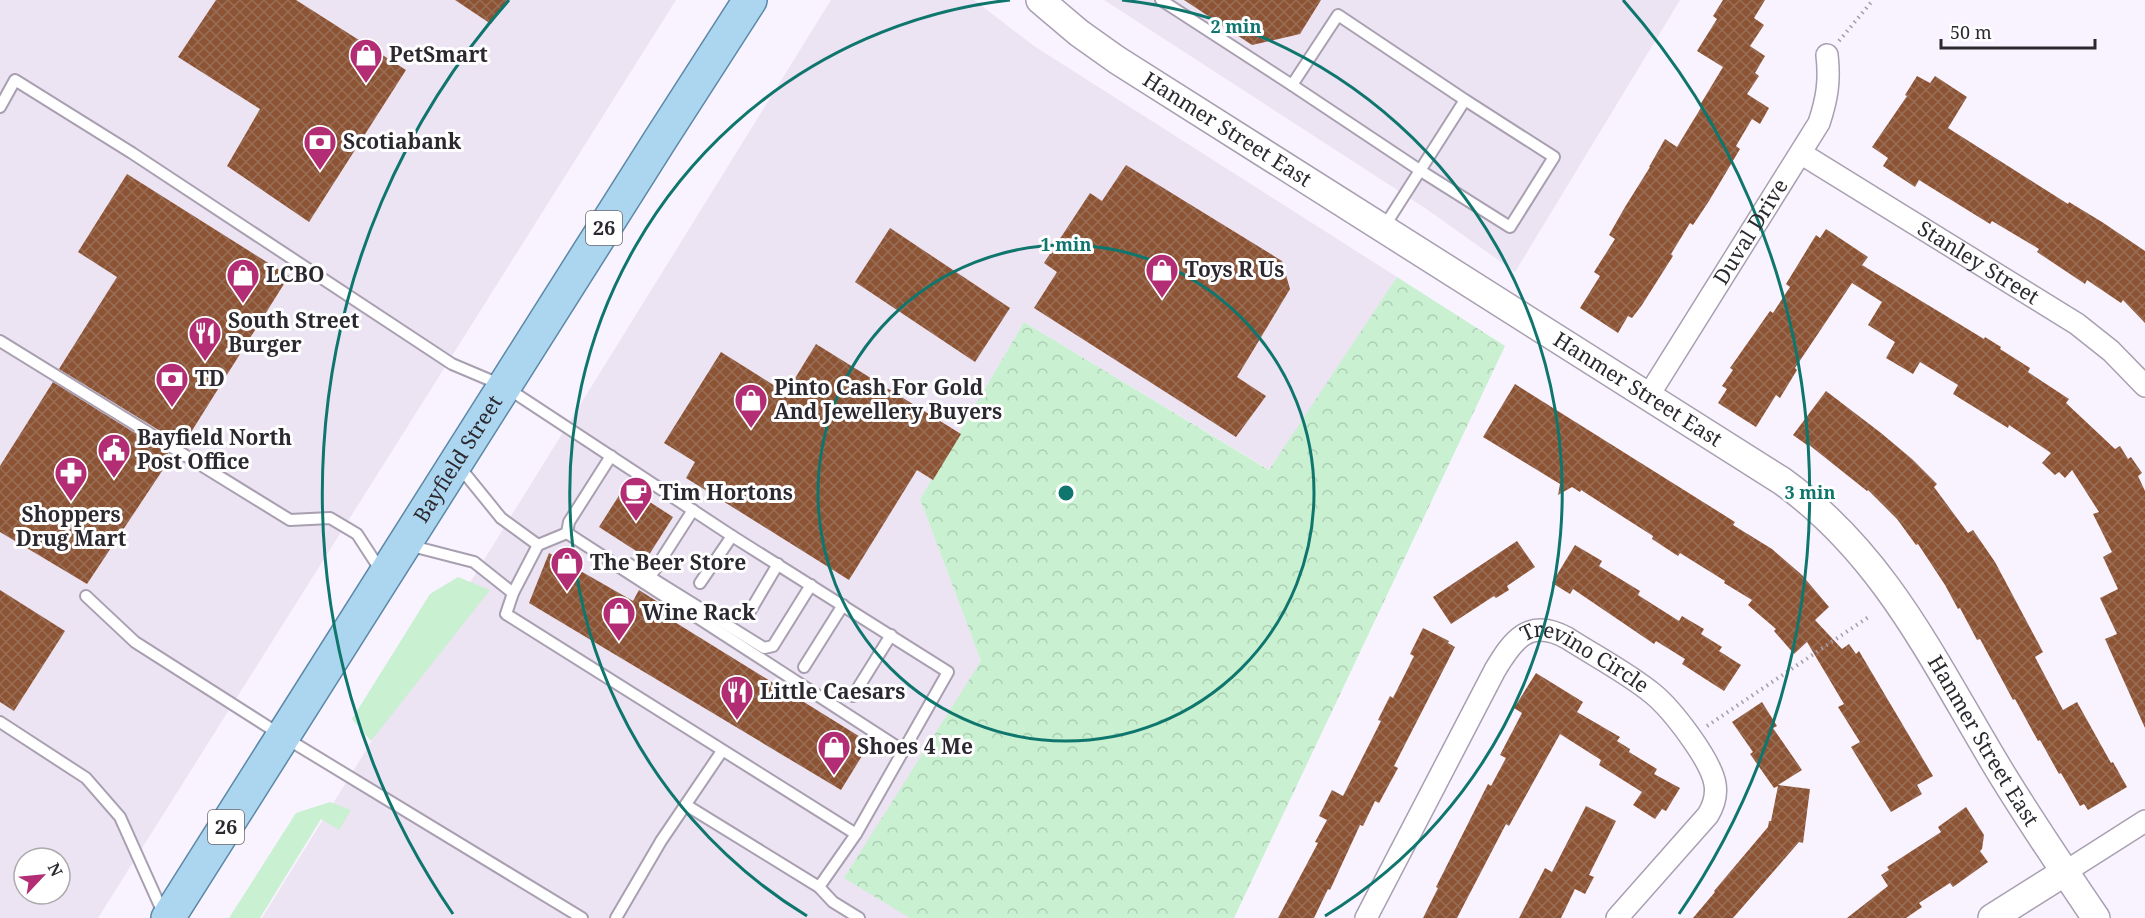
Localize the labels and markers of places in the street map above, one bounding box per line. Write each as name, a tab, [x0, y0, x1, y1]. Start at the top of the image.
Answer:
shop icon: PetSmart	[348, 37, 384, 84]
place label: PetSmart	[389, 40, 488, 68]
bank icon: Scotiabank	[302, 124, 338, 171]
place label: Scotiabank	[343, 127, 462, 155]
shop icon: Toys R Us	[1144, 252, 1180, 299]
place label: Toys R Us	[1185, 255, 1284, 283]
shop icon: LCBO	[225, 257, 261, 304]
place label: LCBO	[266, 260, 324, 288]
place label: South Street Burger	[228, 306, 360, 358]
restaurant icon: South Street Burger	[187, 315, 223, 362]
bank icon: TD	[154, 361, 190, 408]
place label: TD	[195, 364, 225, 392]
place label: Pinto Cash For Gold And Jewellery Buyers	[774, 373, 1002, 425]
shop icon: Pinto Cash For Gold And Jewellery Buyers	[733, 382, 769, 429]
place label: Bayfield North Post Office	[137, 423, 292, 475]
public building icon: Bayfield North Post Office	[96, 432, 132, 479]
pharmacy icon: Shoppers Drug Mart	[53, 455, 89, 502]
cafe icon: Tim Hortons	[618, 475, 654, 522]
place label: Tim Hortons	[659, 478, 793, 506]
centre of rings	[1056, 483, 1076, 503]
place label: Shoppers Drug Mart	[16, 500, 127, 552]
shop icon: The Beer Store	[549, 545, 585, 592]
place label: The Beer Store	[590, 548, 746, 576]
shop icon: Wine Rack	[601, 595, 637, 642]
place label: Wine Rack	[642, 598, 756, 626]
restaurant icon: Little Caesars	[719, 674, 755, 721]
place label: Little Caesars	[760, 677, 905, 705]
shop icon: Shoes 4 Me	[816, 729, 852, 776]
place label: Shoes 4 Me	[857, 732, 973, 760]

